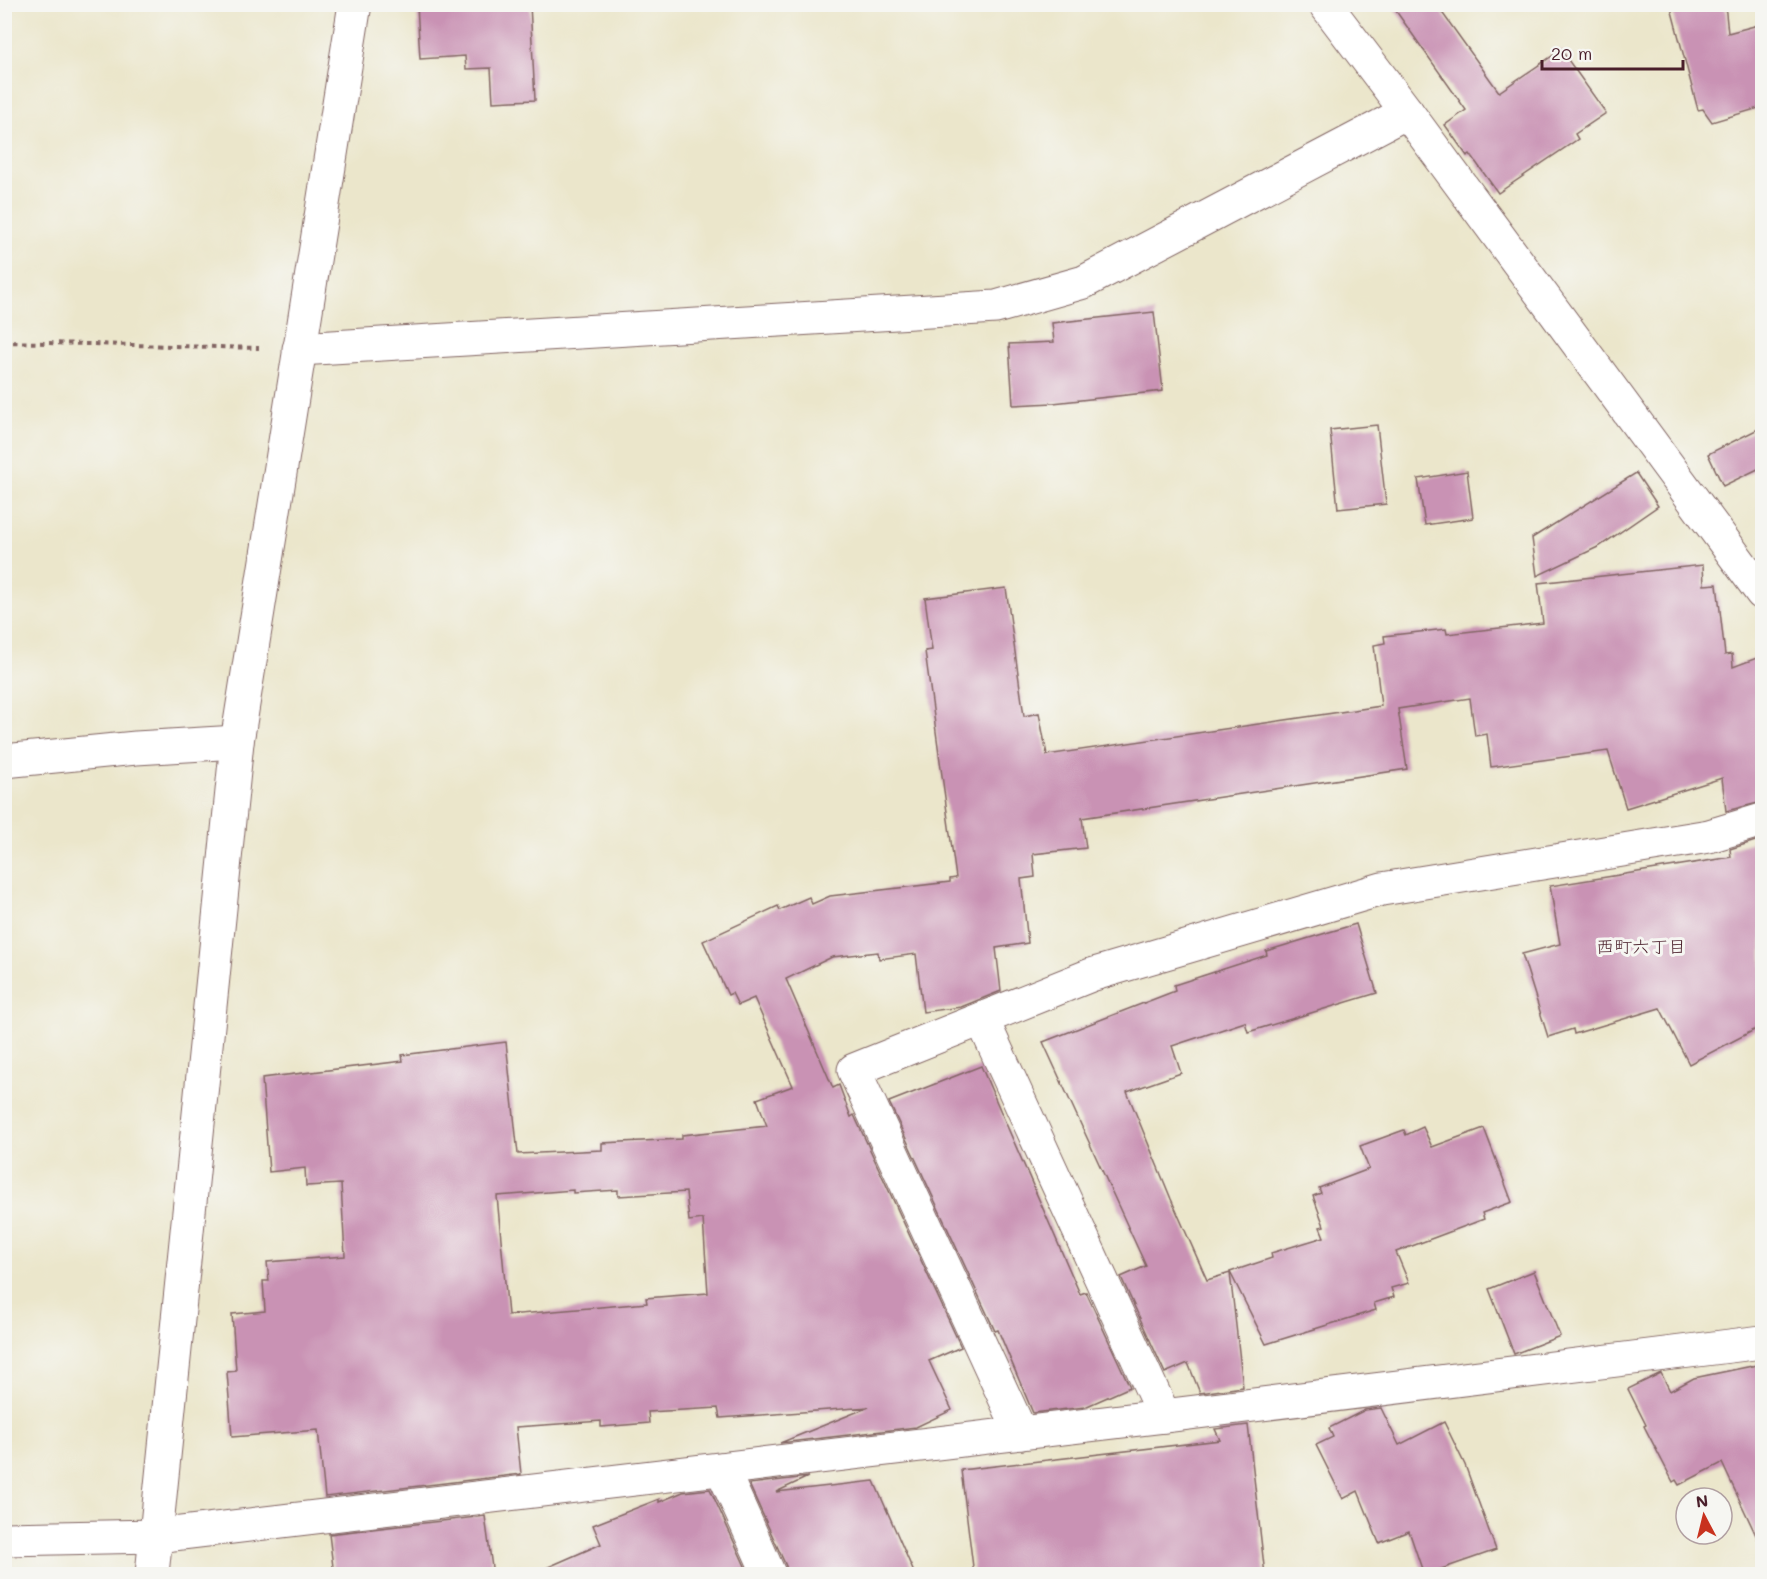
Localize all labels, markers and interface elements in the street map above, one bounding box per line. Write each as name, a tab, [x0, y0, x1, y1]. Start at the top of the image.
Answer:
scale bar	[1542, 33, 1683, 71]
text: 20 m	[1551, 41, 1592, 65]
district label: 西町六丁目	[1596, 934, 1686, 958]
north arrow	[1674, 1486, 1734, 1546]
text: N	[1695, 1489, 1709, 1512]

